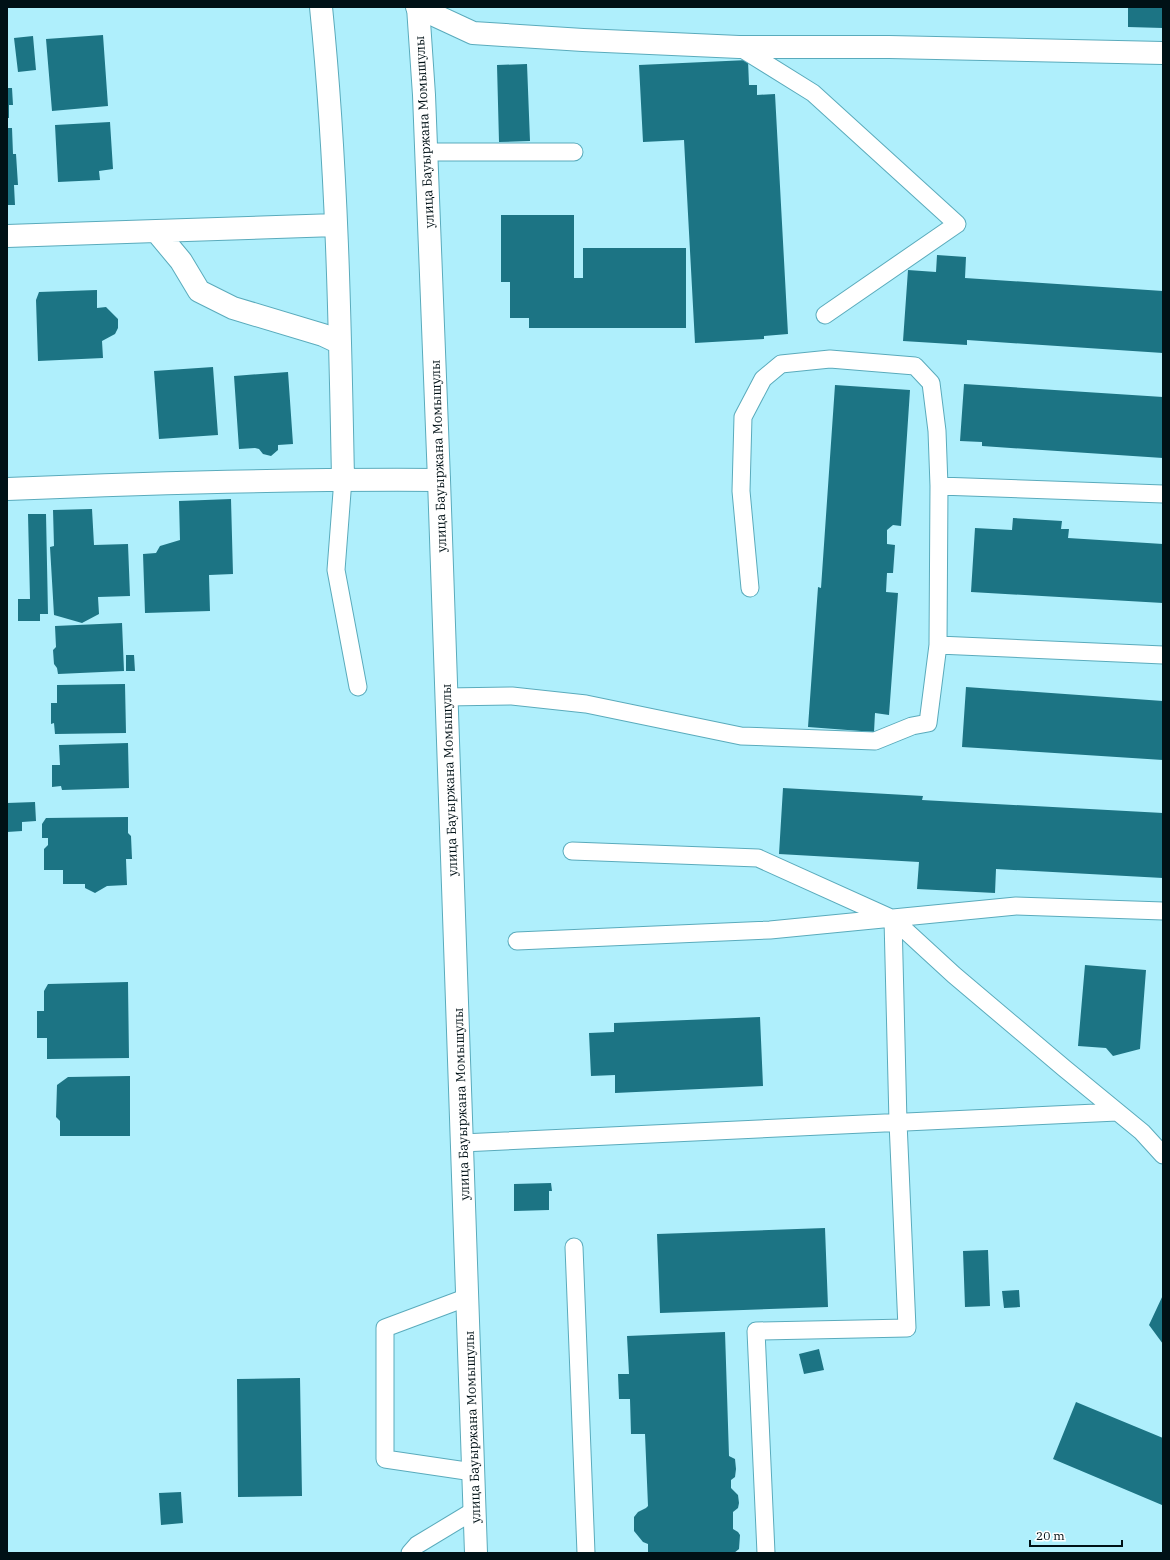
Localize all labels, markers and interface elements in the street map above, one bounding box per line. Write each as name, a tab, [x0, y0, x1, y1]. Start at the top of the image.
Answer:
street label: улица Бауыржана Момышулы	[411, 35, 438, 229]
street label: улица Бауыржана Момышулы	[427, 359, 450, 553]
street label: улица Бауыржана Момышулы	[438, 683, 461, 877]
street label: улица Бауыржана Момышулы	[450, 1007, 473, 1201]
street label: улица Бауыржана Момышулы	[461, 1330, 484, 1524]
scale bar	[1030, 1522, 1122, 1548]
text: 20 m	[1036, 1528, 1065, 1543]

